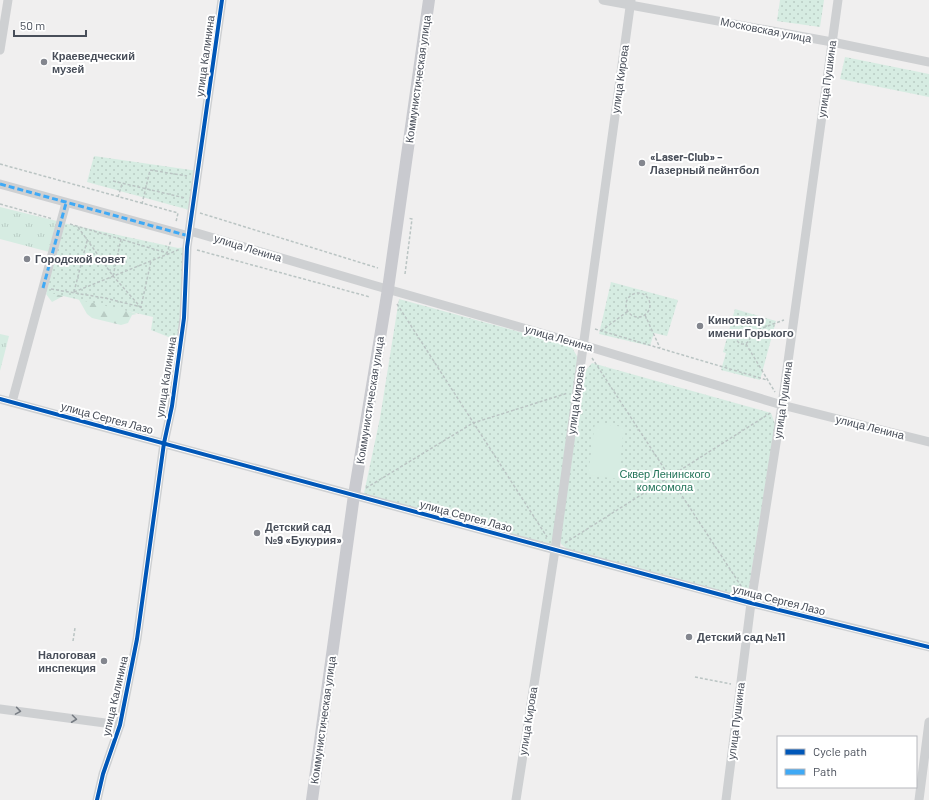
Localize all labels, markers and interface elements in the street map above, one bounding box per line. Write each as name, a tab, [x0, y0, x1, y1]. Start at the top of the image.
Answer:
scale bar	[14, 12, 86, 38]
street label: Коммунистическая улица	[402, 13, 433, 144]
street label: улица Калинина	[192, 14, 217, 97]
street label: Московская улица	[719, 14, 814, 45]
text: 50 m	[20, 18, 45, 32]
street label: улица Пушкина	[815, 39, 838, 118]
street label: улица Кирова	[608, 43, 631, 114]
place label: Краеведческий музей	[52, 49, 135, 75]
marker: Краеведческий музей	[39, 57, 49, 67]
place label: «Laser-Club» – Лазерный пейнтбол	[650, 150, 759, 176]
marker: «Laser-Club» – Лазерный пейнтбол	[637, 158, 647, 168]
street label: улица Ленина	[213, 231, 284, 264]
place label: Городской совет	[35, 252, 126, 265]
marker: Городской совет	[22, 254, 32, 264]
place label: Кинотеатр имени Горького	[708, 313, 794, 339]
marker: Кинотеатр имени Горького	[695, 321, 705, 331]
street label: улица Ленина	[524, 322, 596, 354]
street label: Коммунистическая улица	[353, 334, 386, 465]
street label: улица Калинина	[153, 335, 178, 418]
street label: улица Пушкина	[771, 360, 794, 439]
street label: улица Кирова	[564, 364, 587, 435]
street label: улица Сергея Лазо	[60, 399, 155, 436]
street label: улица Ленина	[834, 412, 907, 442]
park label: Сквер Ленинского комсомола	[620, 467, 710, 493]
street label: улица Сергея Лазо	[419, 497, 514, 534]
place label: Детский сад №9 «Букурия»	[265, 520, 342, 546]
marker: Детский сад №9 «Букурия»	[252, 528, 262, 538]
street label: улица Сергея Лазо	[731, 582, 827, 617]
place label: Детский сад №11	[697, 630, 785, 643]
marker: Детский сад №11	[684, 632, 694, 642]
place label: Налоговая инспекция	[38, 648, 96, 674]
street label: улица Калинина	[99, 654, 130, 737]
street label: Коммунистическая улица	[307, 654, 338, 785]
marker: Налоговая инспекция	[99, 656, 109, 666]
street label: улица Пушкина	[724, 681, 747, 760]
street label: улица Кирова	[516, 685, 539, 756]
one-way arrow	[15, 706, 21, 715]
one-way arrow	[71, 714, 77, 723]
legend	[777, 736, 917, 788]
text: Cycle path	[813, 744, 867, 758]
text: Path	[813, 764, 837, 778]

